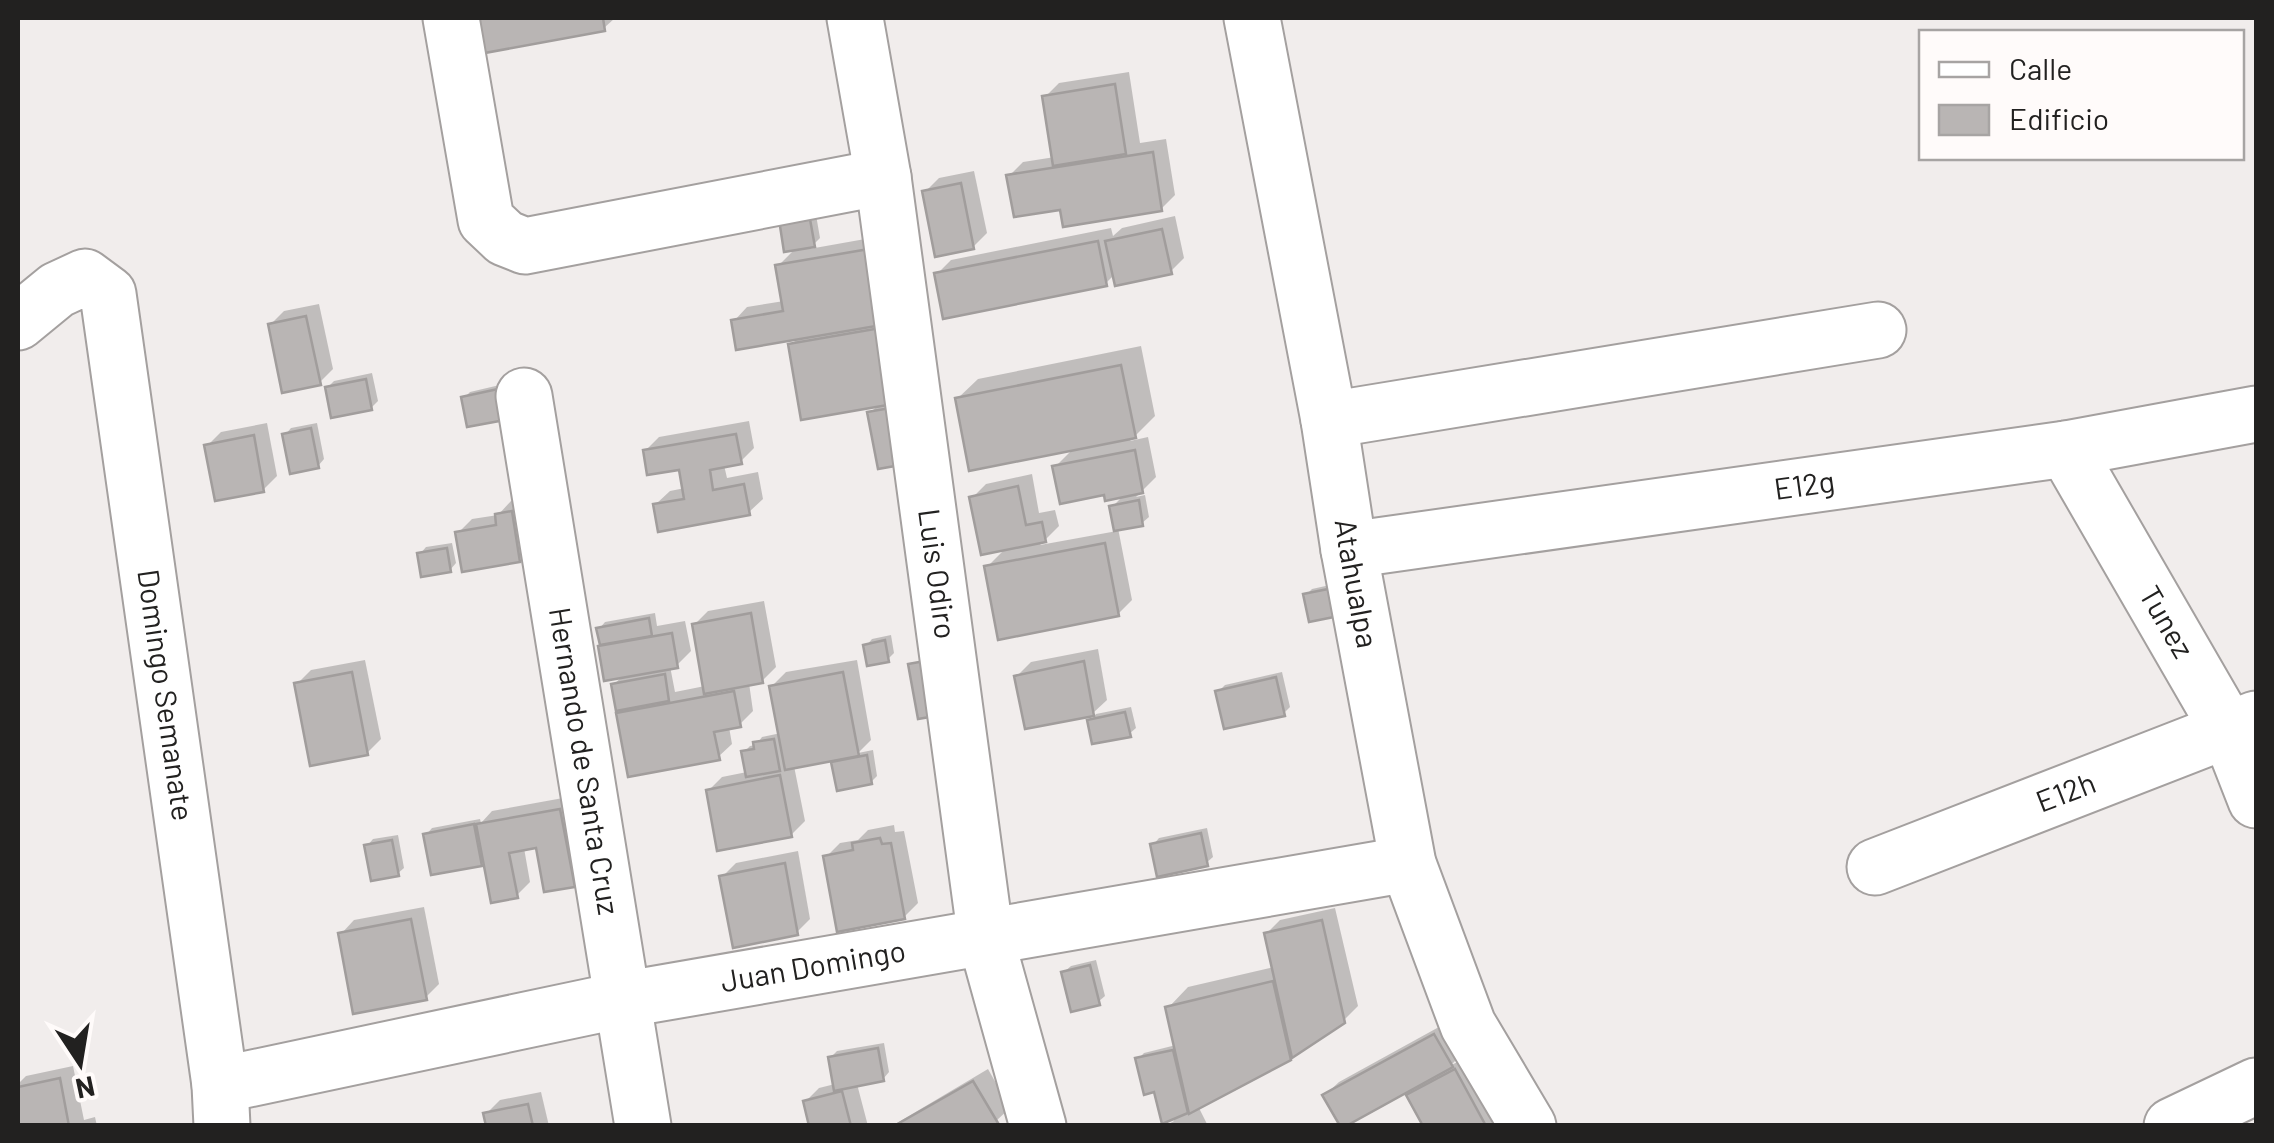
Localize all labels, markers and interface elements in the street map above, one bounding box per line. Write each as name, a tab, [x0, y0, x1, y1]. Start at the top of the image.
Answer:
legend	[1919, 30, 2244, 160]
text: Calle	[2009, 50, 2072, 86]
text: Edificio	[2009, 100, 2109, 136]
street label: E12g	[1772, 462, 1837, 506]
street label: Luis Odiro	[912, 506, 965, 641]
street label: Atahualpa	[1328, 516, 1387, 651]
street label: Domingo Semanate	[131, 567, 202, 823]
street label: Tunez	[2133, 579, 2203, 664]
street label: Hernando de Santa Cruz	[543, 604, 628, 917]
street label: E12h	[2030, 763, 2100, 819]
street label: Juan Domingo	[718, 931, 908, 998]
north arrow	[30, 1013, 130, 1113]
text: N	[73, 1070, 98, 1107]

